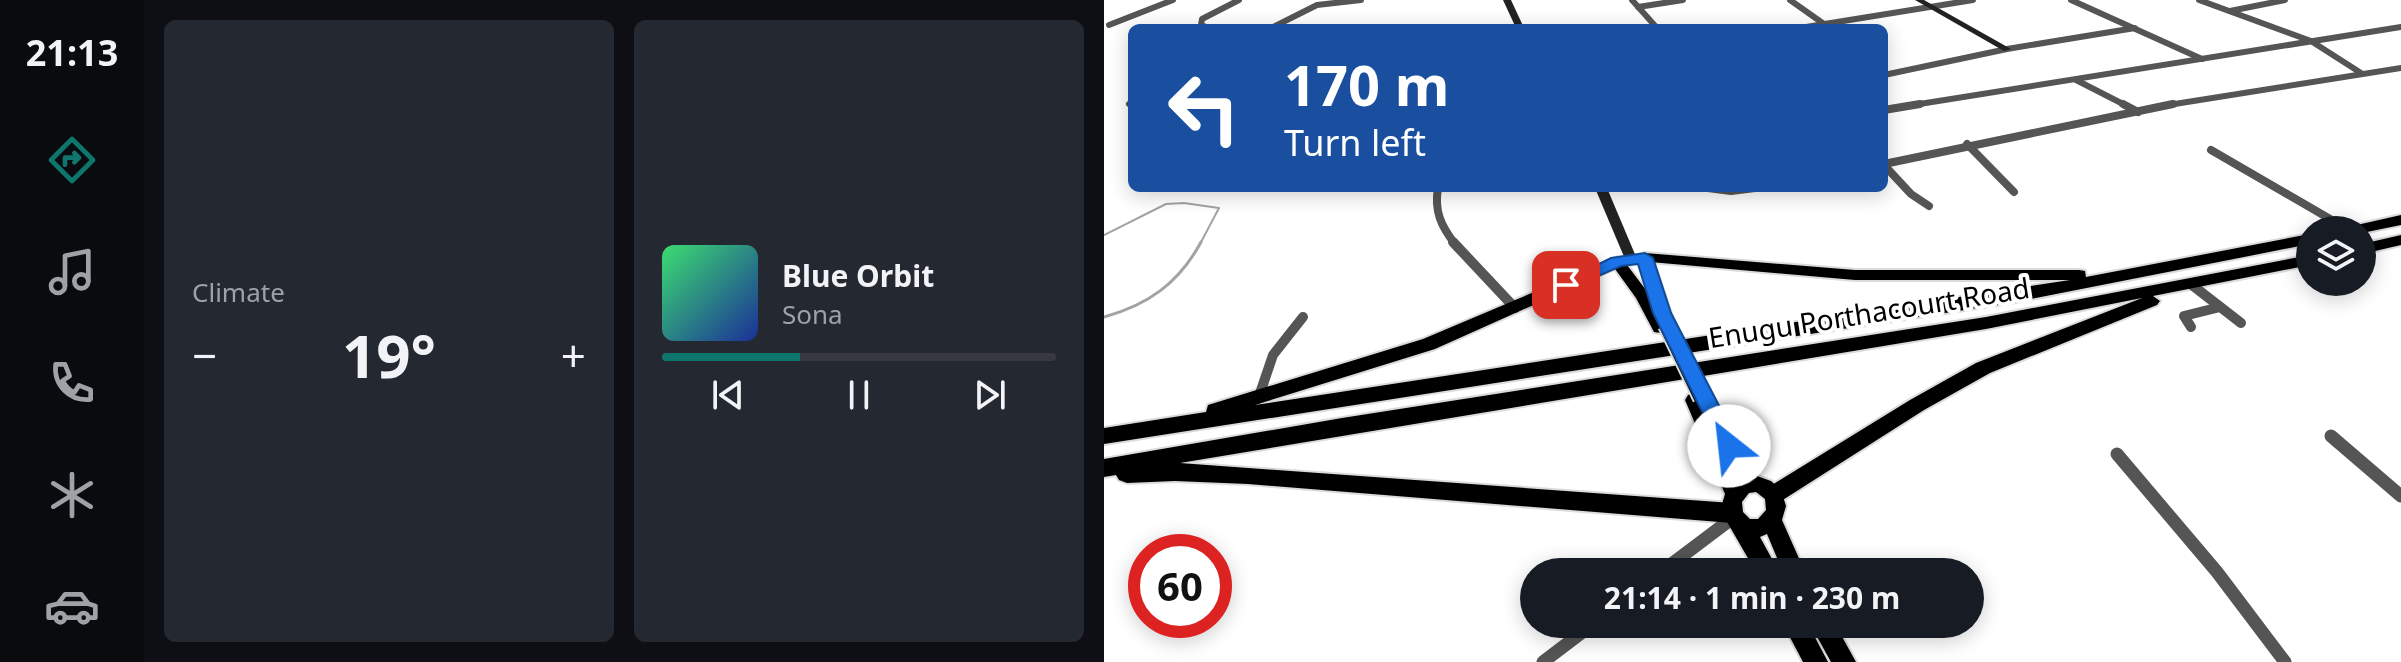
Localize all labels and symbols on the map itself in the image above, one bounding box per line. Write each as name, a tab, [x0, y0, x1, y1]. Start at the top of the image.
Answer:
pin	[1532, 251, 1600, 319]
street label: Enugu Porthacourt Road	[1706, 268, 2032, 356]
position arrow	[1687, 404, 1771, 488]
speed limit sign: 60	[1128, 534, 1232, 638]

